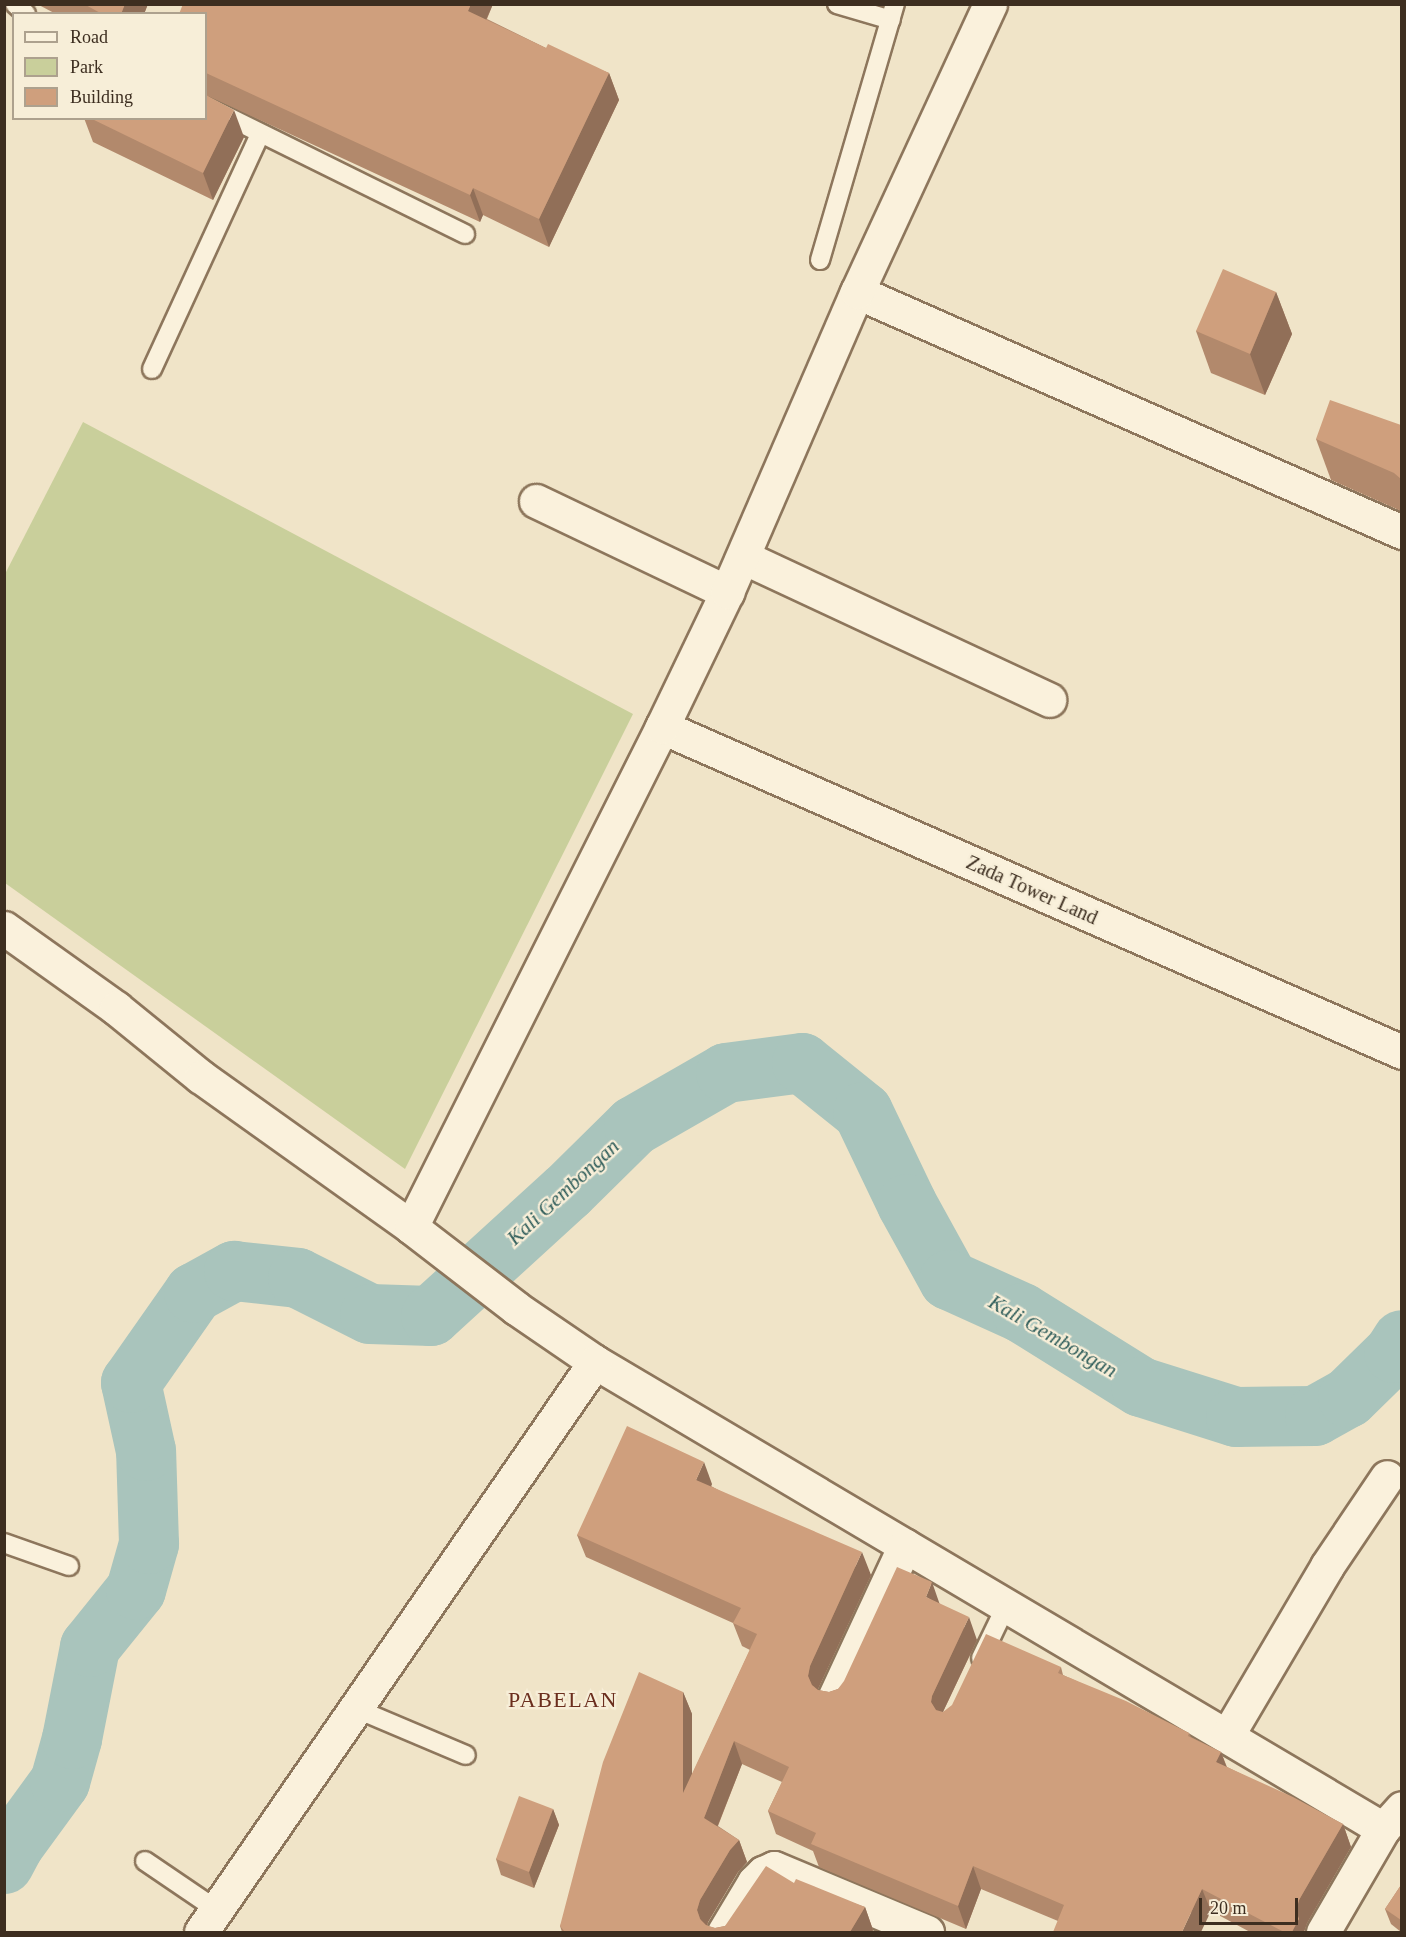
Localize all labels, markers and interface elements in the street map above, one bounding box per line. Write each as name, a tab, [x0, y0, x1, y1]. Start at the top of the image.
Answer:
legend	[12, 12, 207, 120]
text: Road	[70, 27, 108, 47]
text: Park	[70, 57, 103, 77]
text: Building	[70, 87, 133, 107]
street label: Zada Tower Land	[962, 850, 1102, 930]
water label: Kali Gembongan	[502, 1134, 624, 1250]
water label: Kali Gembongan	[984, 1289, 1122, 1383]
district label: PABELAN	[508, 1687, 618, 1713]
scale bar	[1202, 1886, 1301, 1924]
text: 20 m	[1210, 1898, 1247, 1918]

